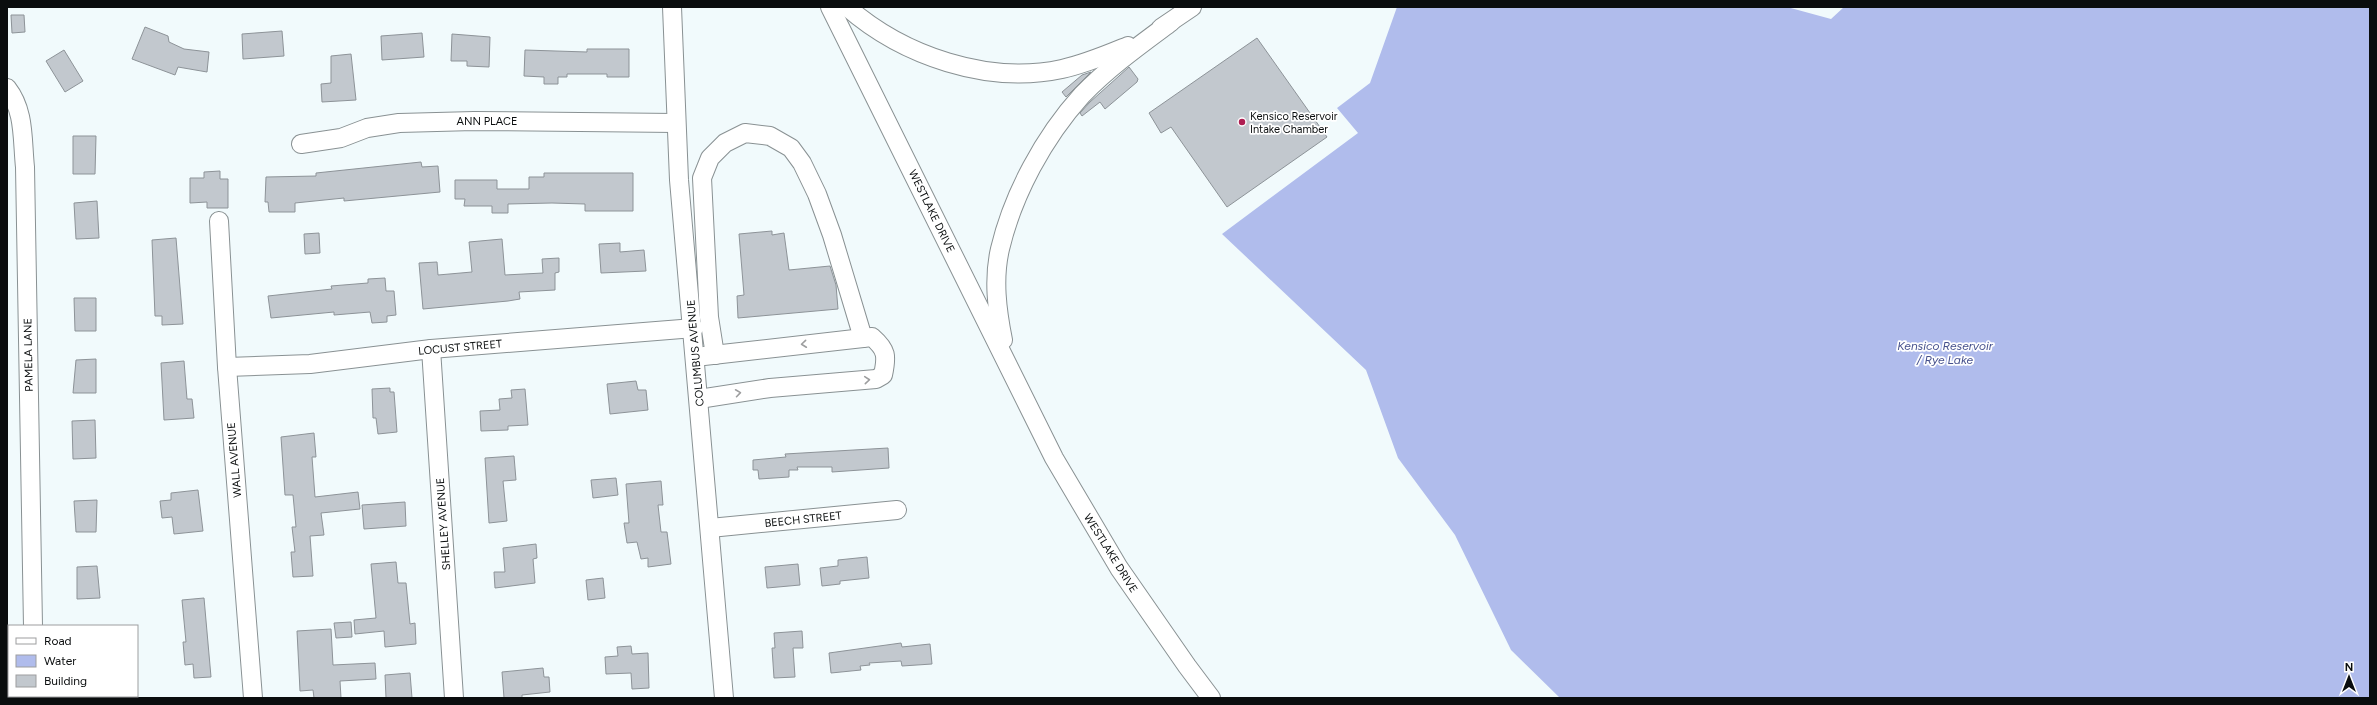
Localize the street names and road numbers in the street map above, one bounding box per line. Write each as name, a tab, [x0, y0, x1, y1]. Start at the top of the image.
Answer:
street label: ANN PLACE	[457, 115, 517, 128]
street label: WESTLAKE DRIVE	[906, 168, 957, 255]
street label: COLUMBUS AVENUE	[684, 299, 707, 407]
street label: PAMELA LANE	[21, 318, 36, 392]
street label: LOCUST STREET	[418, 337, 503, 358]
street label: WALL AVENUE	[225, 422, 244, 498]
street label: SHELLEY AVENUE	[434, 477, 453, 571]
street label: BEECH STREET	[764, 509, 842, 530]
street label: WESTLAKE DRIVE	[1081, 511, 1140, 595]

